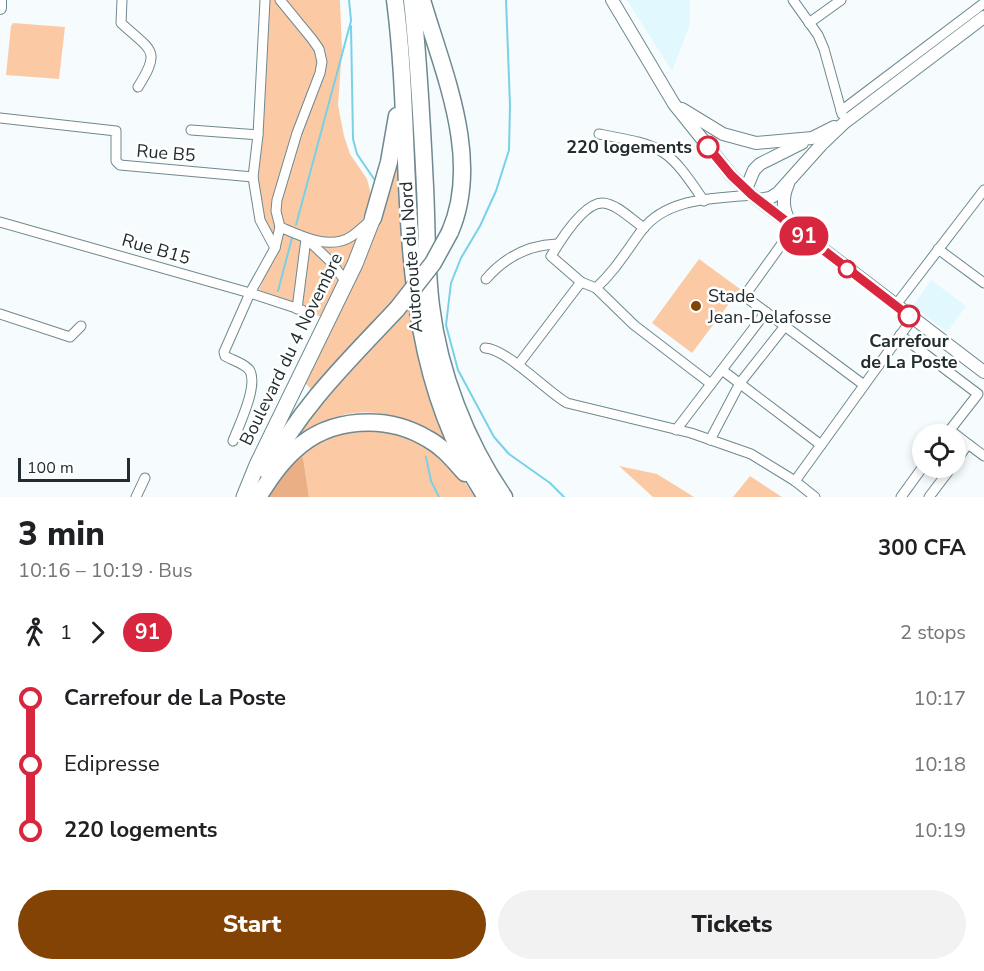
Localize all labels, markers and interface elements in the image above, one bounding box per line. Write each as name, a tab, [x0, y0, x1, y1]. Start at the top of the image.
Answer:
place label: 220 logements	[566, 135, 692, 159]
marker: 220 logements	[697, 136, 719, 158]
street label: Rue B5	[135, 138, 197, 168]
street label: Autoroute du Nord	[394, 181, 428, 333]
line badge: 91	[777, 216, 831, 256]
text: 91	[791, 222, 817, 250]
street label: Rue B15	[119, 228, 193, 270]
street label: Boulevard du 4 Novembre	[234, 249, 348, 449]
unlabelled marker	[838, 260, 856, 278]
place label: Stade Jean-Delafosse	[707, 284, 831, 329]
marker: Stade Jean-Delafosse	[689, 299, 703, 313]
marker: Carrefour de La Poste	[898, 305, 920, 327]
place label: Carrefour de La Poste	[860, 329, 958, 374]
map controls	[912, 424, 966, 478]
button: locate	[912, 424, 966, 478]
scale bar	[18, 455, 130, 483]
text: 100 m	[27, 457, 74, 479]
text: 3 min	[18, 512, 105, 557]
text: 300 CFA	[878, 533, 966, 563]
text: 10:16 – 10:19 · Bus	[18, 557, 193, 584]
icon: walk	[18, 616, 51, 649]
icon: forward	[81, 616, 114, 649]
text: 91	[135, 618, 160, 646]
text: 1	[60, 619, 72, 646]
text: 2 stops	[900, 619, 966, 646]
text: Carrefour de La Poste	[64, 683, 286, 713]
text: 10:17	[913, 685, 966, 712]
text: Edipresse	[64, 749, 160, 779]
text: 10:18	[913, 751, 966, 778]
text: 220 logements	[64, 815, 218, 845]
text: 10:19	[913, 817, 966, 844]
button: Start	[18, 890, 486, 959]
button: Tickets	[498, 890, 966, 959]

